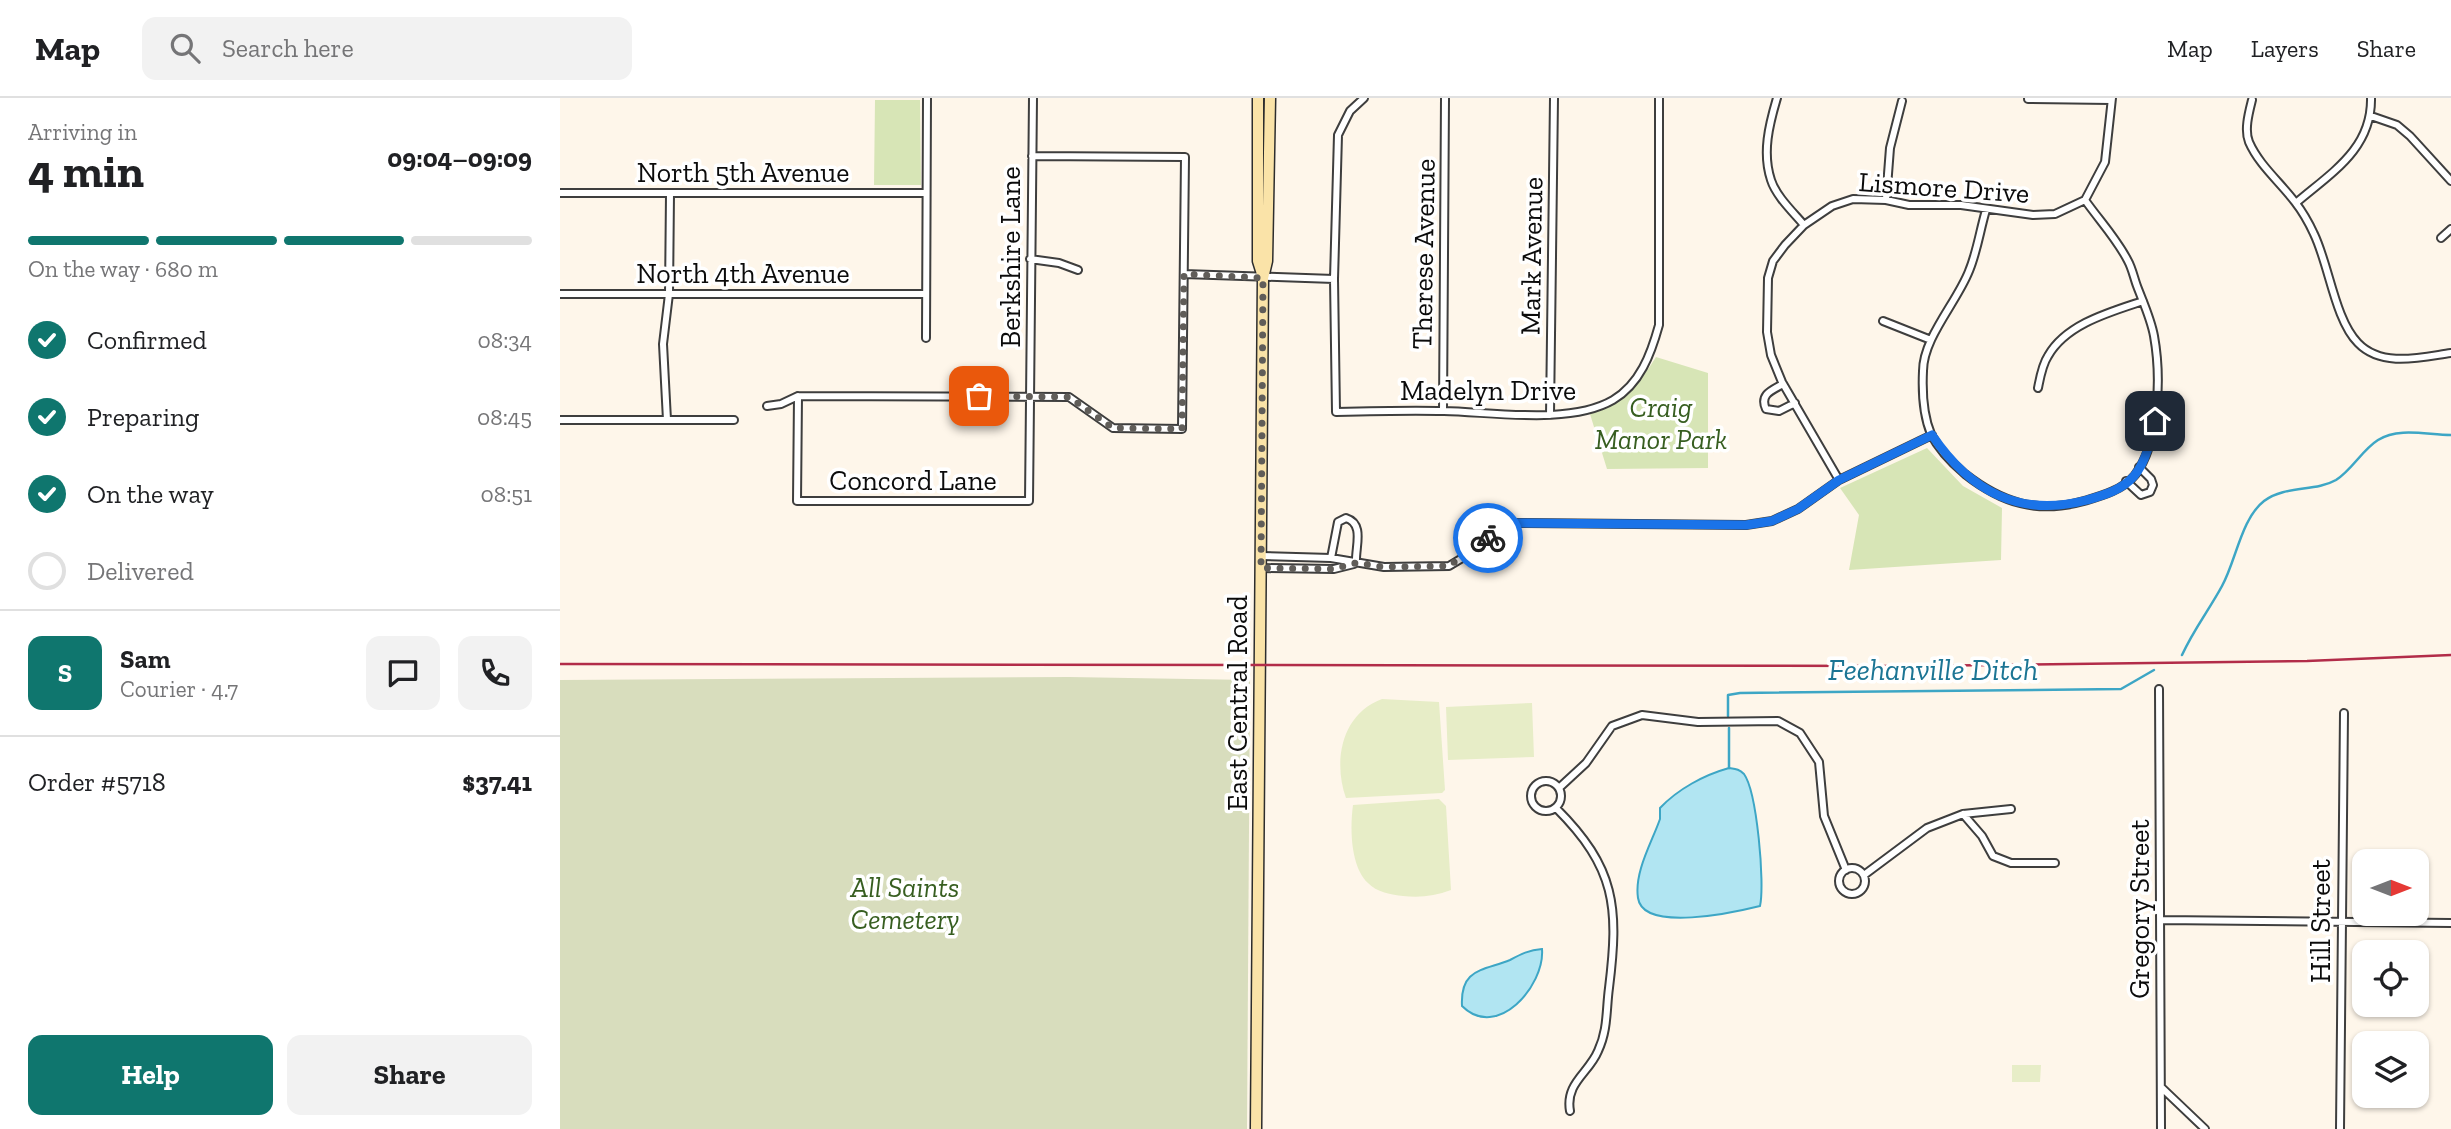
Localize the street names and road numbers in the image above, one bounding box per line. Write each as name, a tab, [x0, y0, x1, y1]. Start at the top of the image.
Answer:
street label: North 5th Avenue	[637, 156, 849, 189]
street label: Therese Avenue	[1405, 158, 1442, 350]
street label: Lismore Drive	[1857, 165, 2030, 210]
street label: Berkshire Lane	[994, 166, 1027, 348]
street label: Mark Avenue	[1514, 177, 1549, 335]
street label: North 4th Avenue	[636, 257, 850, 290]
street label: Madelyn Drive	[1400, 374, 1576, 407]
street label: Concord Lane	[829, 464, 997, 497]
street label: East Central Road	[1221, 595, 1254, 811]
street label: Gregory Street	[2123, 819, 2156, 999]
street label: Hill Street	[2304, 858, 2337, 983]

